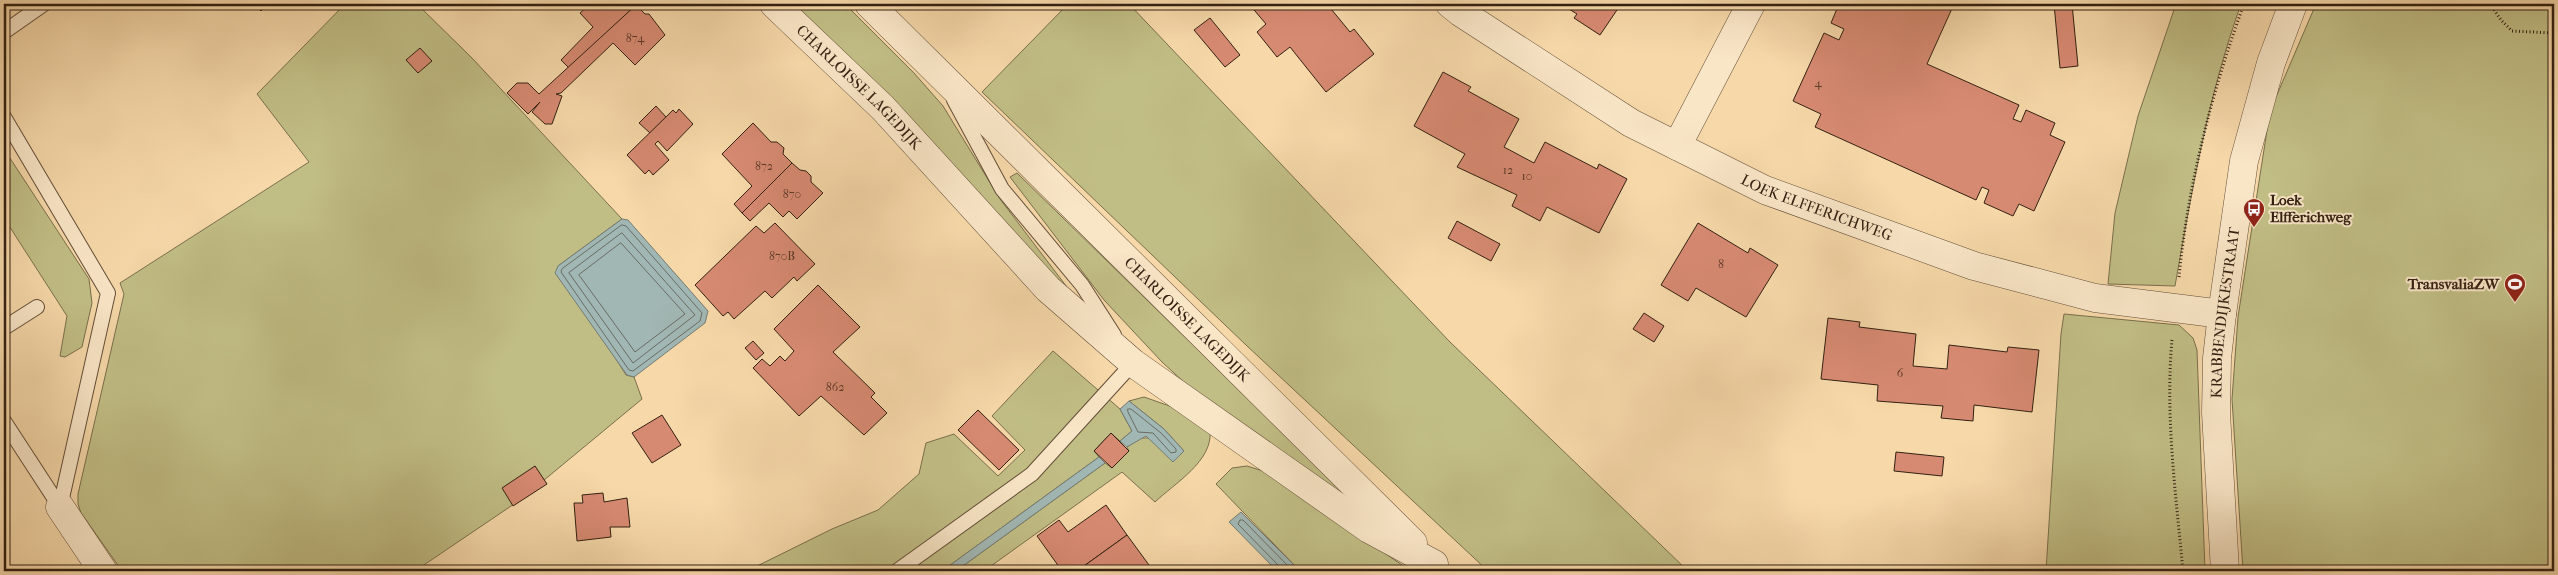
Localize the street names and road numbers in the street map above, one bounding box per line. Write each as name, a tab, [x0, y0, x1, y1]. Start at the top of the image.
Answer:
street label: CHARLOISSE LAGEDIJK	[793, 21, 926, 154]
street label: LOEK ELFFERICHWEG	[1738, 170, 1895, 245]
street label: KRABBENDIJKESTRAAT	[2207, 225, 2243, 399]
street label: CHARLOISSE LAGEDIJK	[1121, 253, 1254, 386]

